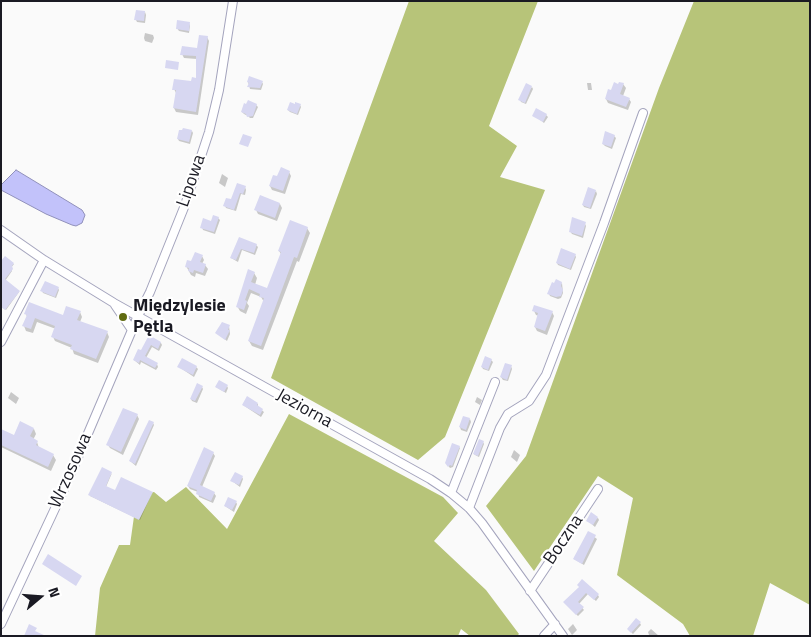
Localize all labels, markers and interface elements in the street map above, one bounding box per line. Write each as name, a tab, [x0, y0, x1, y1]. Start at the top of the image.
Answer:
street label: Lipowa	[173, 152, 211, 210]
place label: Międzylesie Pętla	[133, 296, 226, 338]
marker: Międzylesie Pętla	[117, 311, 129, 323]
street label: Jeziorna	[272, 385, 336, 433]
street label: Wrzosowa	[45, 430, 97, 512]
street label: Boczna	[540, 511, 588, 569]
north arrow	[15, 572, 65, 622]
text: N	[43, 584, 66, 600]

